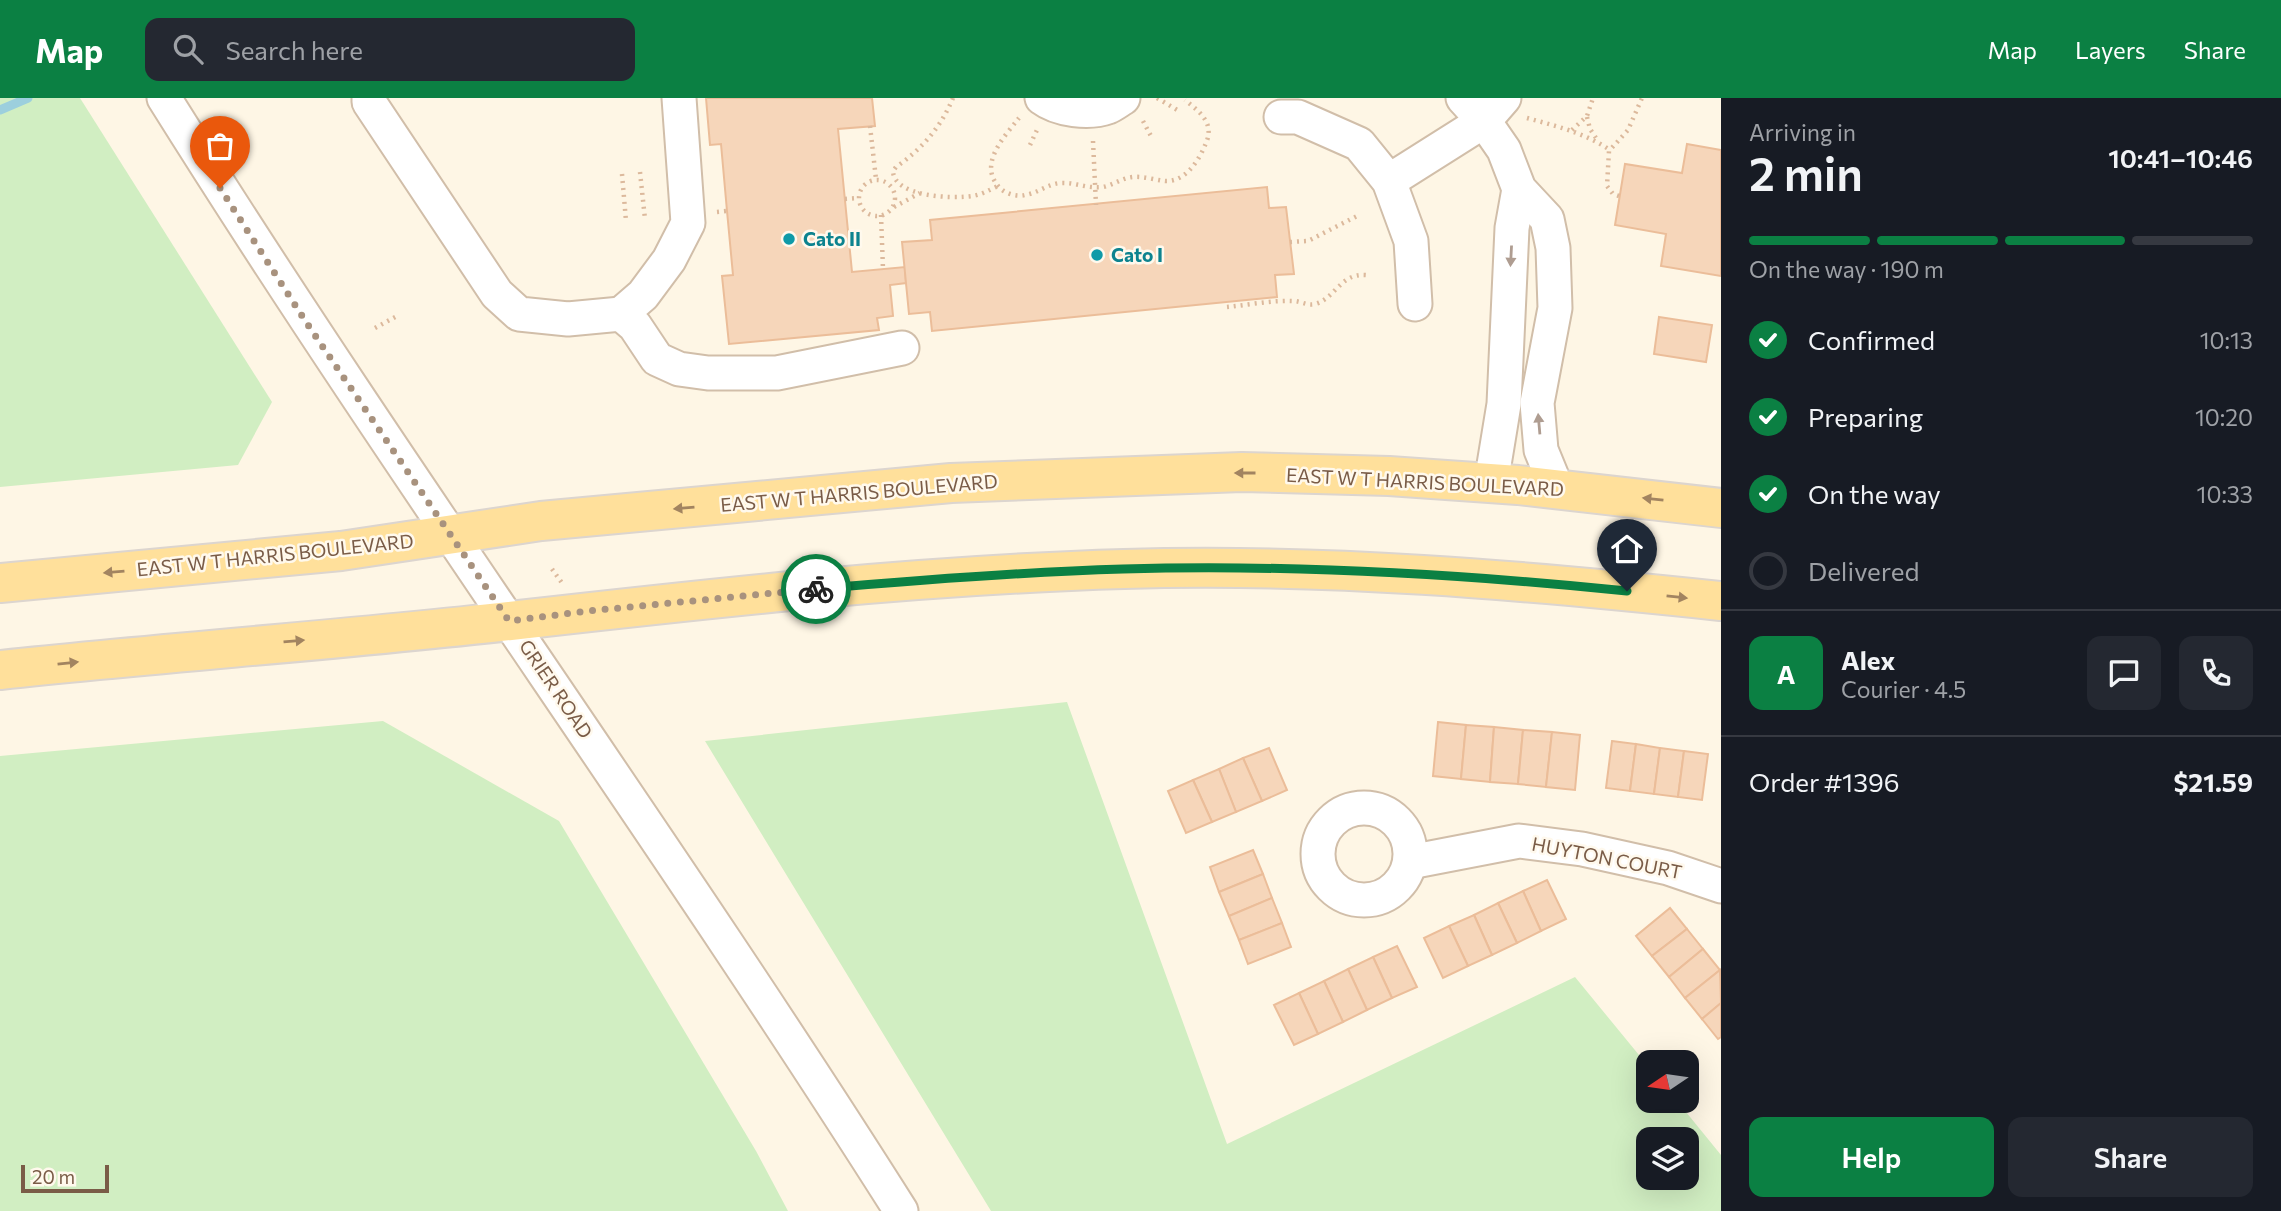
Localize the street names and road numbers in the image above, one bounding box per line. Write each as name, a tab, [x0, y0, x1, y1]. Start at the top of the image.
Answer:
street label: EAST W T HARRIS BOULEVARD	[1286, 463, 1565, 500]
street label: EAST W T HARRIS BOULEVARD	[719, 469, 999, 516]
street label: EAST W T HARRIS BOULEVARD	[135, 529, 414, 580]
street label: GRIER ROAD	[515, 635, 598, 742]
street label: HUYTON COURT	[1530, 832, 1684, 883]

